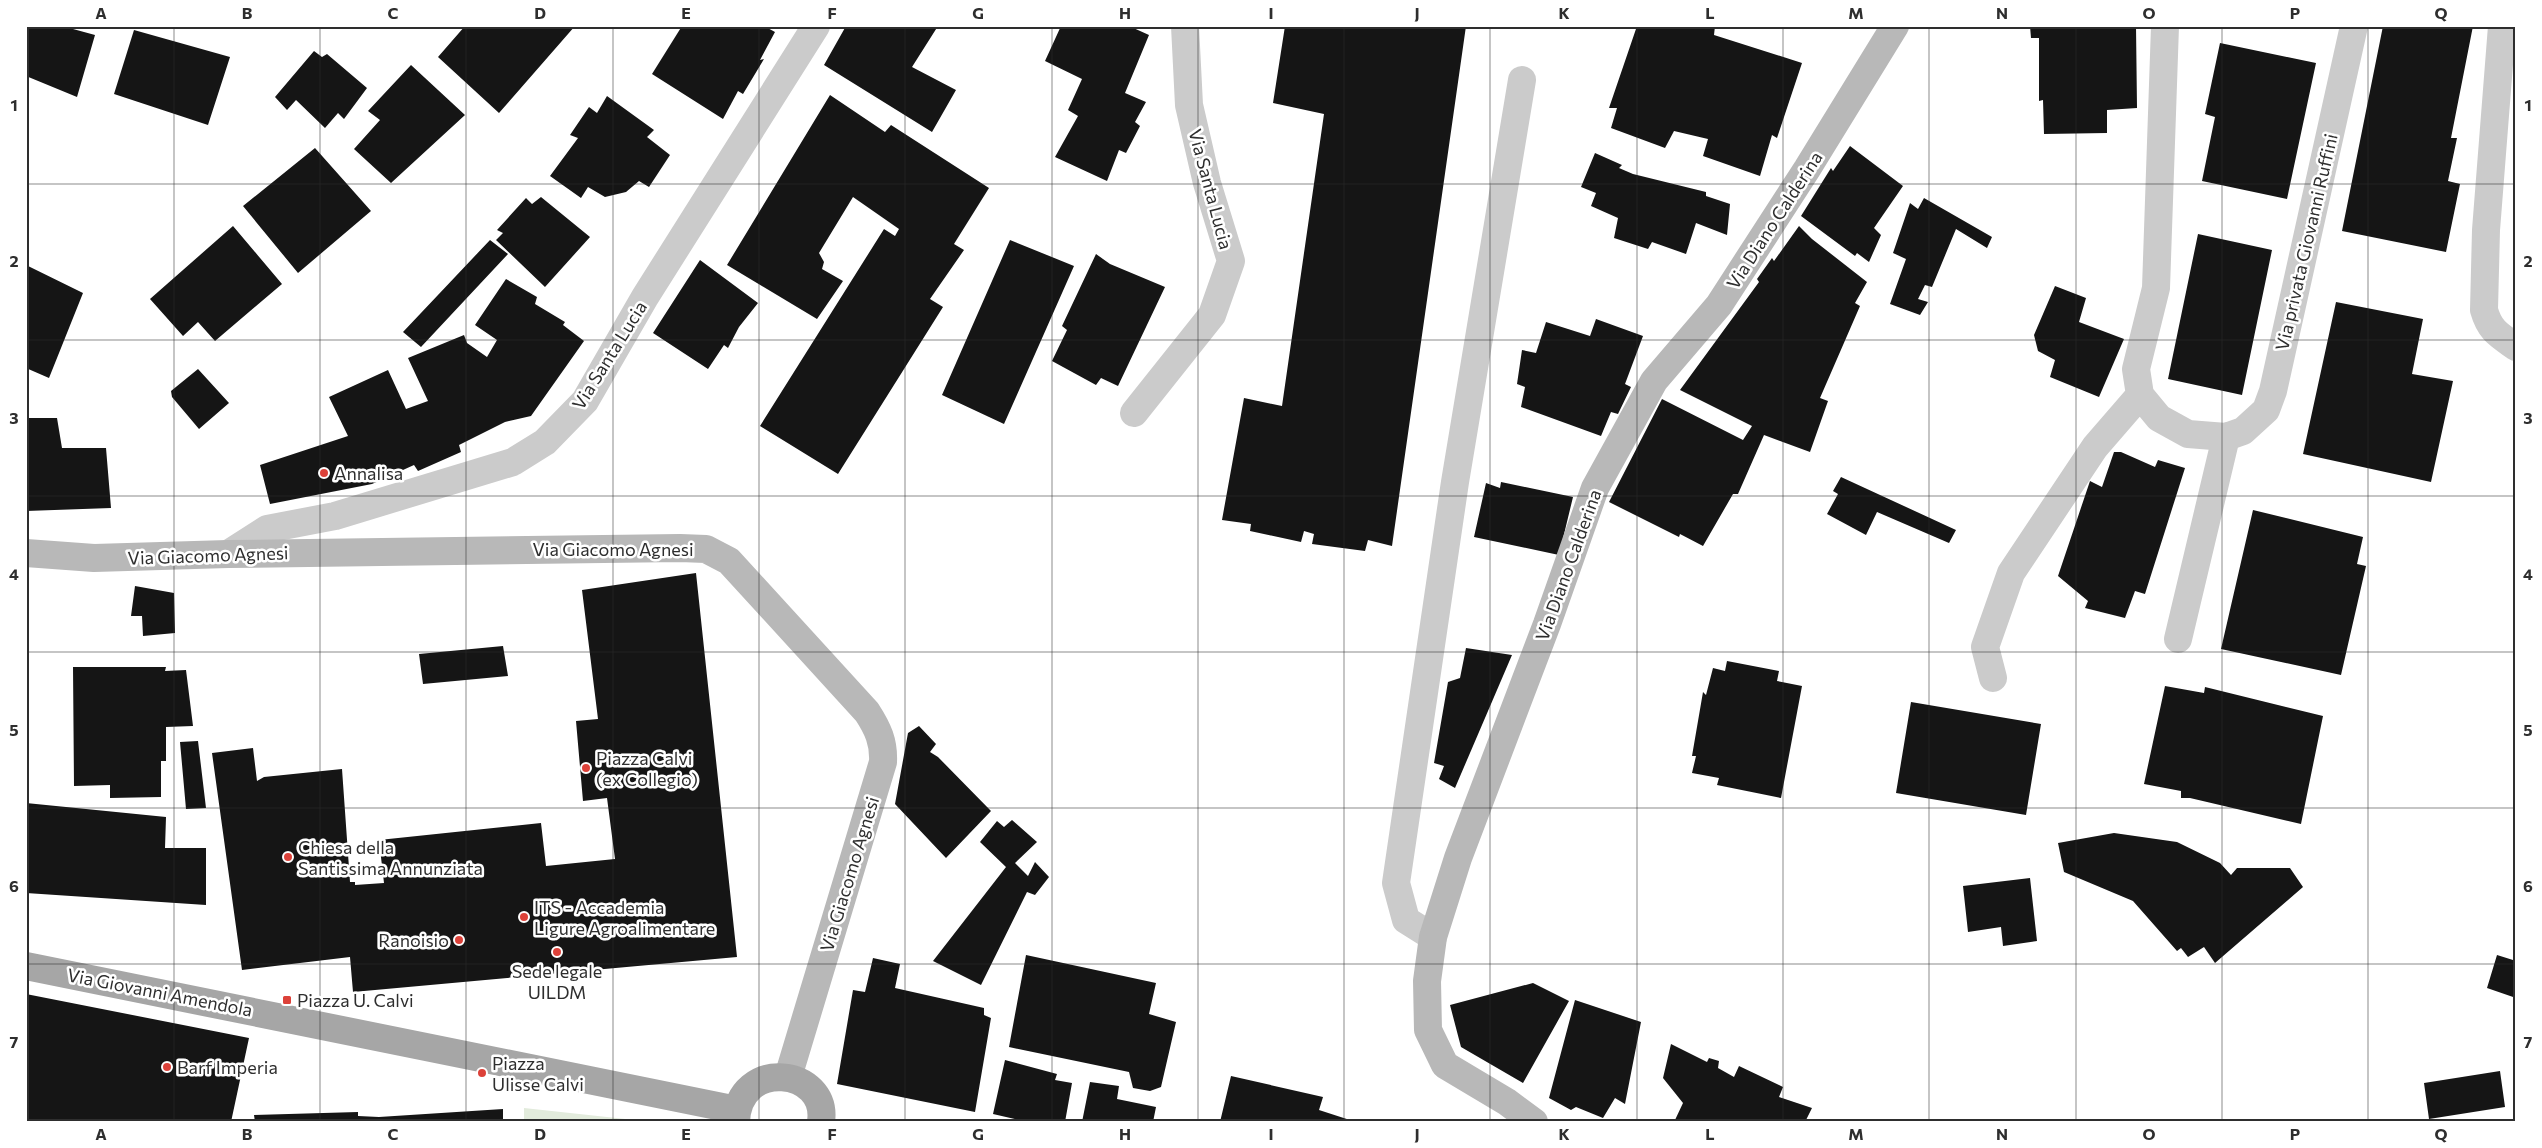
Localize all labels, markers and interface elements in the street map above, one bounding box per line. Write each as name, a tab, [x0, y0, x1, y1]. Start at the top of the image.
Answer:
text: A	[95, 3, 107, 22]
text: B	[242, 3, 253, 22]
text: C	[388, 3, 399, 22]
text: D	[534, 3, 546, 22]
text: E	[681, 3, 691, 22]
text: F	[827, 3, 837, 22]
text: G	[972, 3, 984, 22]
text: H	[1119, 3, 1131, 22]
text: I	[1268, 3, 1274, 22]
text: J	[1414, 3, 1420, 22]
text: K	[1558, 3, 1570, 22]
text: L	[1705, 3, 1715, 22]
text: M	[1848, 3, 1864, 22]
text: N	[1996, 3, 2008, 22]
text: O	[2142, 3, 2156, 22]
text: P	[2290, 3, 2300, 22]
text: Q	[2434, 3, 2448, 22]
text: 1	[10, 95, 18, 114]
text: 1	[2524, 95, 2532, 114]
street label: Via Santa Lucia	[1184, 126, 1238, 252]
street label: Via privata Giovanni Ruffini	[2270, 131, 2342, 353]
street label: Via Diano Calderina	[1721, 147, 1827, 293]
text: 2	[9, 251, 19, 270]
text: 2	[2523, 251, 2533, 270]
street label: Via Santa Lucia	[567, 297, 651, 413]
text: 3	[9, 408, 19, 427]
text: 3	[2523, 408, 2533, 427]
place label: Annalisa	[334, 462, 403, 484]
marker: Annalisa	[318, 467, 330, 479]
street label: Via Diano Calderina	[1530, 486, 1606, 644]
street label: Via Giacomo Agnesi	[532, 538, 694, 560]
street label: Via Giacomo Agnesi	[127, 541, 289, 569]
text: 4	[9, 564, 19, 583]
text: 4	[2523, 564, 2533, 583]
text: 5	[9, 720, 19, 739]
text: 5	[2523, 720, 2533, 739]
place label: Piazza Calvi (ex Collegio)	[596, 747, 698, 790]
marker: Piazza Calvi (ex Collegio)	[580, 762, 592, 774]
street label: Via Giacomo Agnesi	[815, 794, 883, 954]
place label: Chiesa della Santissima Annunziata	[298, 836, 483, 879]
marker: Chiesa della Santissima Annunziata	[282, 851, 294, 863]
text: 6	[9, 876, 19, 895]
text: 6	[2523, 876, 2533, 895]
place label: ITS - Accademia Ligure Agroalimentare	[534, 896, 715, 939]
marker: ITS - Accademia Ligure Agroalimentare	[518, 911, 530, 923]
place label: Ranoisio	[378, 929, 449, 951]
marker: Ranoisio	[453, 934, 465, 946]
marker: Sede legale UILDM	[551, 946, 563, 958]
place label: Sede legale UILDM	[512, 960, 602, 1003]
street label: Via Giovanni Amendola	[65, 963, 255, 1021]
place label: Piazza U. Calvi	[297, 989, 414, 1011]
marker: Piazza U. Calvi	[281, 994, 293, 1006]
text: 7	[10, 1032, 19, 1051]
text: 7	[2524, 1032, 2533, 1051]
place label: Piazza Ulisse Calvi	[492, 1052, 584, 1095]
place label: Barf Imperia	[177, 1056, 278, 1078]
marker: Barf Imperia	[161, 1061, 173, 1073]
marker: Piazza Ulisse Calvi	[476, 1067, 488, 1079]
text: A	[95, 1124, 107, 1143]
text: B	[242, 1124, 253, 1143]
text: C	[388, 1124, 399, 1143]
text: D	[534, 1124, 546, 1143]
text: E	[681, 1124, 691, 1143]
text: F	[827, 1124, 837, 1143]
text: G	[972, 1124, 984, 1143]
text: H	[1119, 1124, 1131, 1143]
text: I	[1268, 1124, 1274, 1143]
text: J	[1414, 1124, 1420, 1143]
text: K	[1558, 1124, 1570, 1143]
text: L	[1705, 1124, 1715, 1143]
text: M	[1848, 1124, 1864, 1143]
text: N	[1996, 1124, 2008, 1143]
text: O	[2142, 1124, 2156, 1143]
text: P	[2290, 1124, 2300, 1143]
text: Q	[2434, 1124, 2448, 1143]

